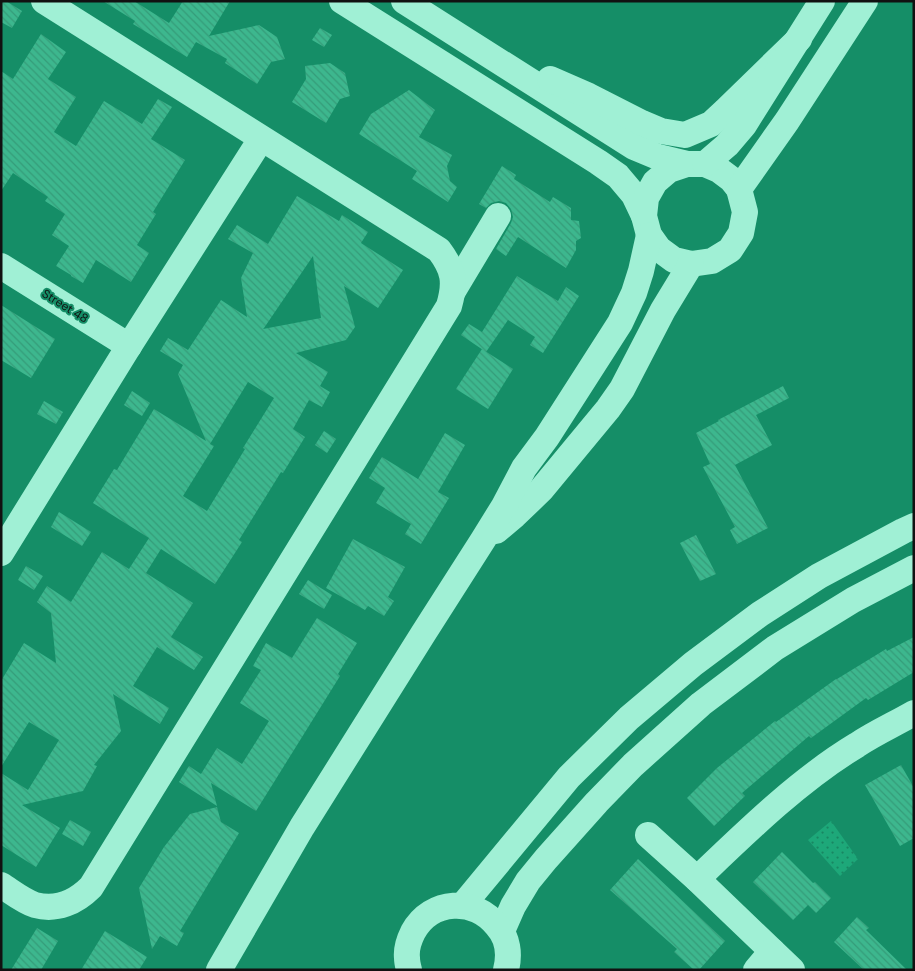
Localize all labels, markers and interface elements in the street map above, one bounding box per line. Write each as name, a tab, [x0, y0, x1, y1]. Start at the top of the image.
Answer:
street label: Street 48	[39, 285, 91, 327]

